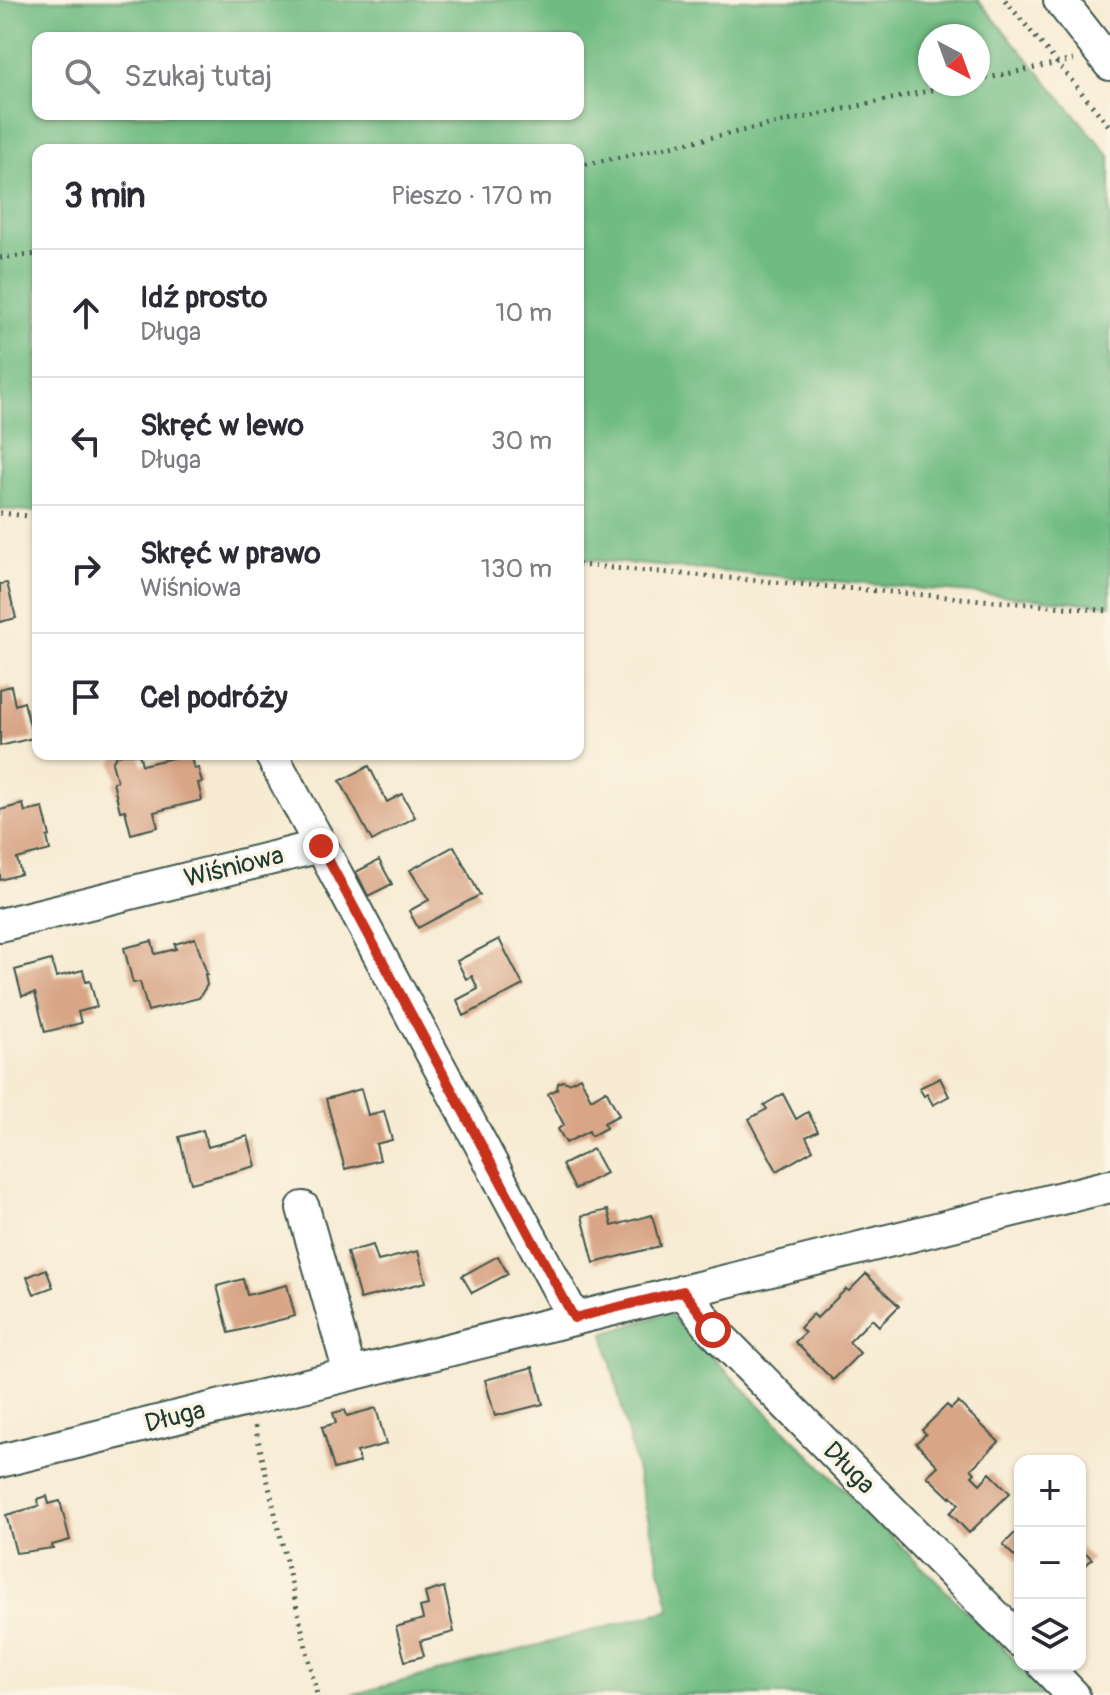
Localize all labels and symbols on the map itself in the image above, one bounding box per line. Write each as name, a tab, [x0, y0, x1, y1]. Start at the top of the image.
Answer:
north arrow	[918, 24, 990, 96]
route end	[303, 828, 339, 864]
street label: Wiśniowa	[181, 839, 287, 895]
route start	[695, 1312, 731, 1348]
street label: Długa	[142, 1394, 208, 1440]
street label: Długa	[816, 1435, 882, 1501]

